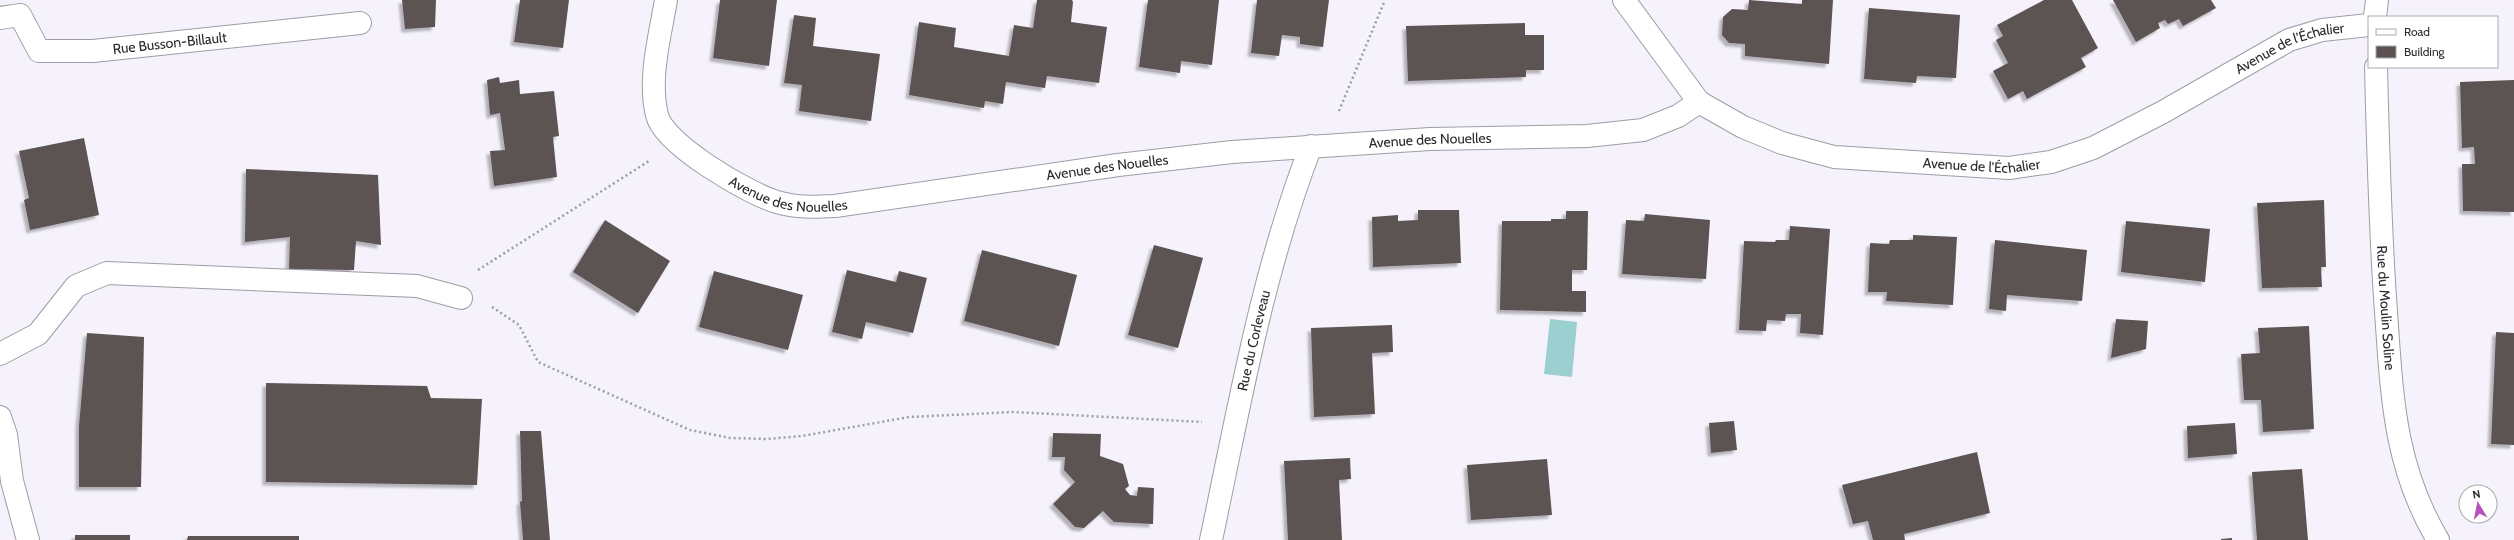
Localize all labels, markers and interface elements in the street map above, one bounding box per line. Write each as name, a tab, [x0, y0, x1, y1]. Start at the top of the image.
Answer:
legend	[2368, 16, 2498, 68]
street label: Avenue de l'Échalier	[2232, 19, 2346, 78]
text: Road	[2404, 24, 2430, 39]
street label: Rue Busson-Billault	[112, 28, 228, 58]
text: Building	[2404, 44, 2446, 59]
street label: Avenue des Nouelles	[1368, 129, 1492, 152]
street label: Avenue des Nouelles	[1045, 150, 1169, 184]
street label: Avenue de l'Échalier	[1922, 154, 2042, 177]
street label: Avenue des Nouelles	[726, 172, 849, 216]
street label: Rue du Moulin Soline	[2373, 245, 2399, 371]
street label: Rue du Corleveau	[1233, 288, 1274, 393]
north arrow	[2458, 484, 2498, 524]
text: N	[2471, 487, 2481, 502]

